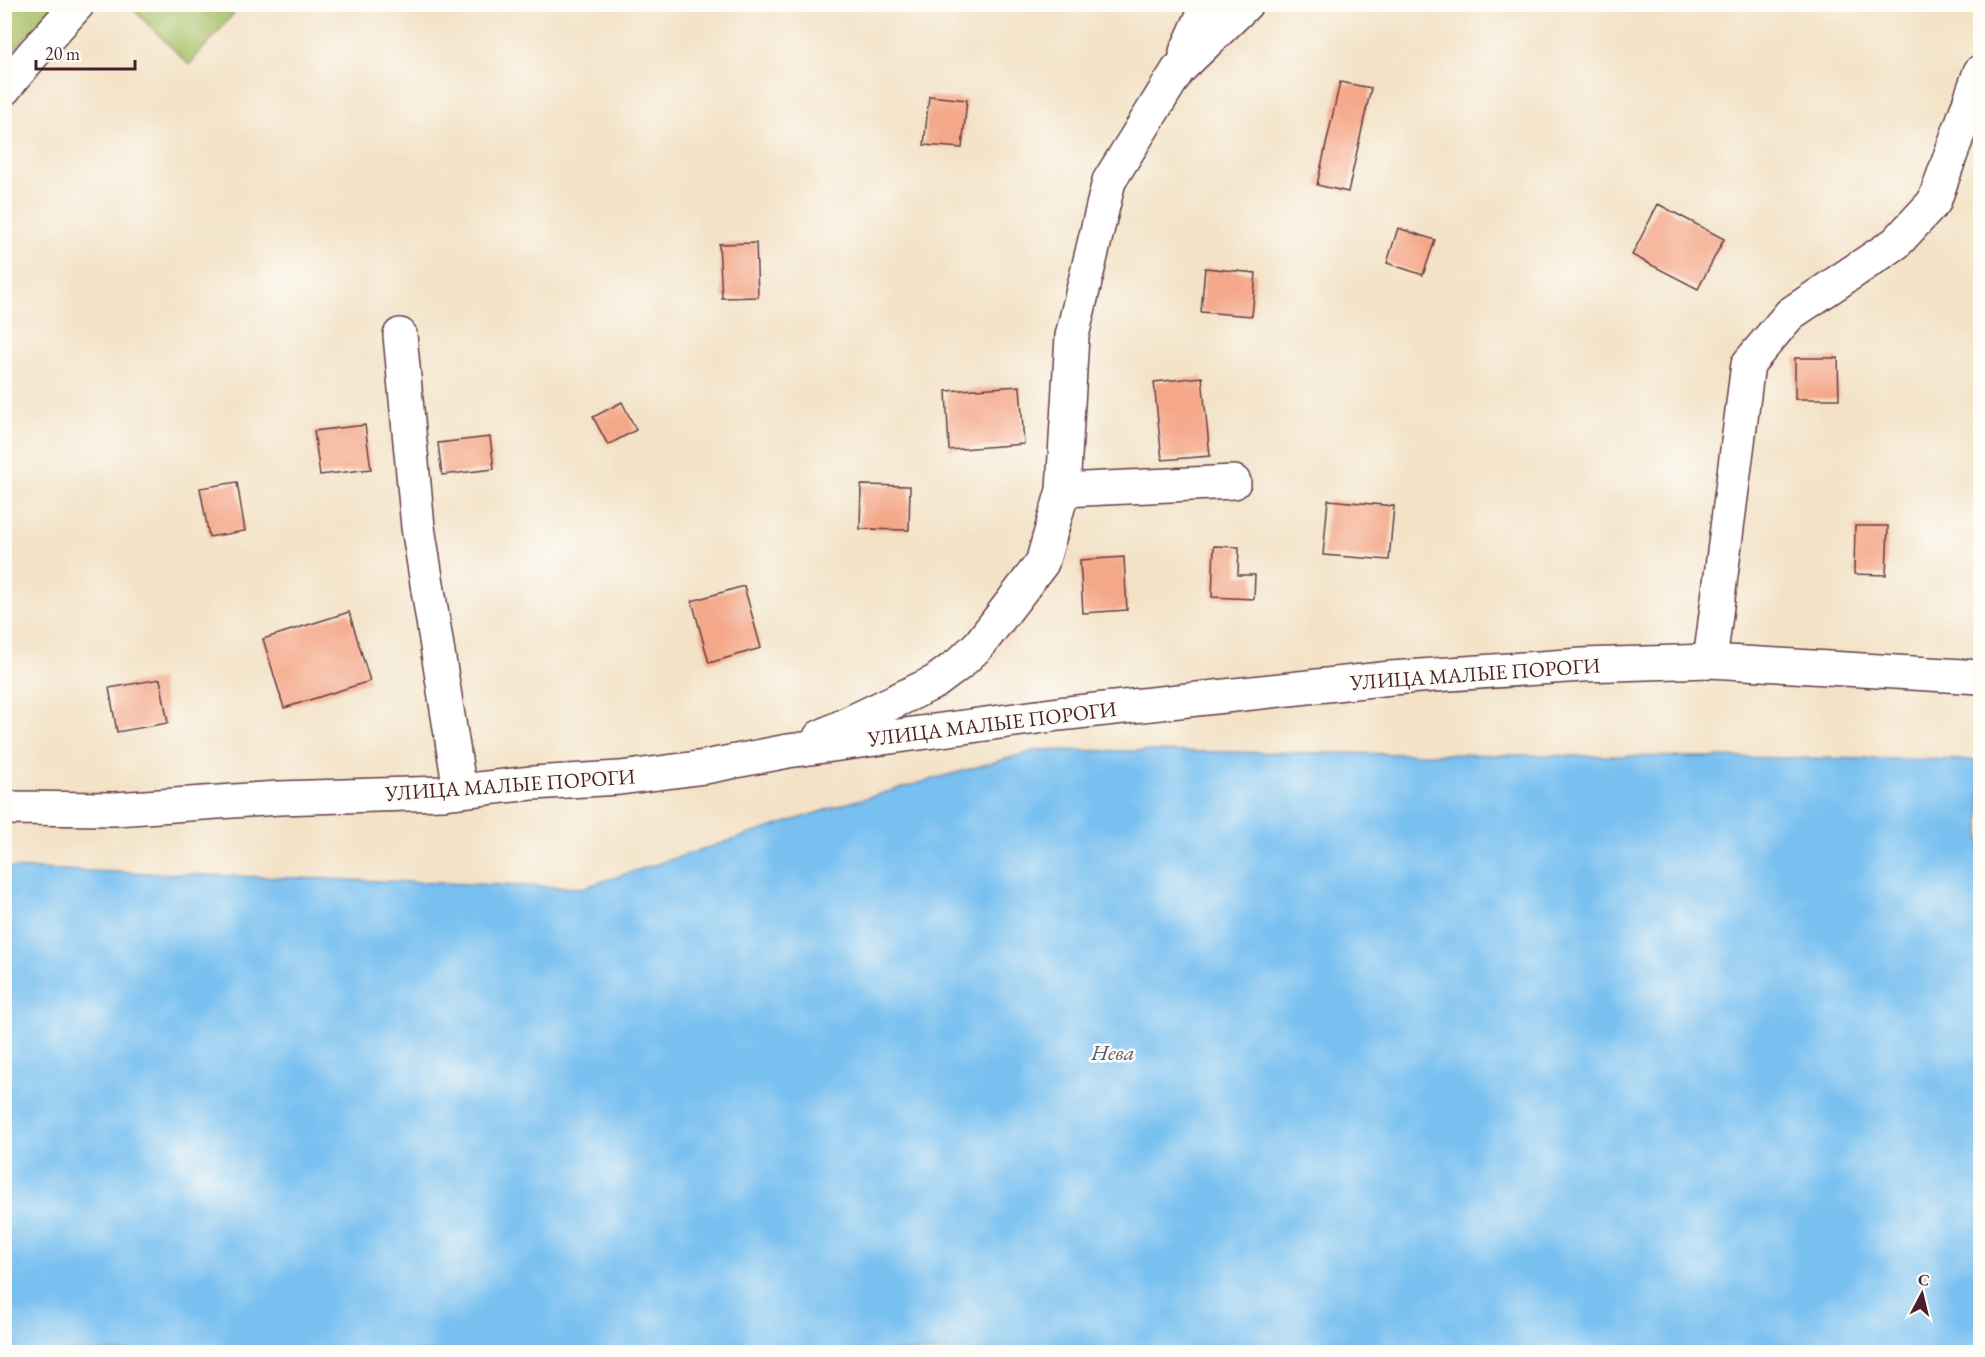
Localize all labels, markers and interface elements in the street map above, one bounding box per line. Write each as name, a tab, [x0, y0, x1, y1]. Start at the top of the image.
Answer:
scale bar	[36, 33, 135, 71]
text: 20 m	[45, 42, 80, 65]
street label: УЛИЦА МАЛЫЕ ПОРОГИ	[1348, 651, 1601, 696]
street label: УЛИЦА МАЛЫЕ ПОРОГИ	[865, 695, 1118, 752]
street label: УЛИЦА МАЛЫЕ ПОРОГИ	[383, 762, 636, 807]
water label: Нева	[1090, 1038, 1135, 1067]
north arrow	[1892, 1264, 1952, 1324]
text: С	[1917, 1268, 1931, 1291]

